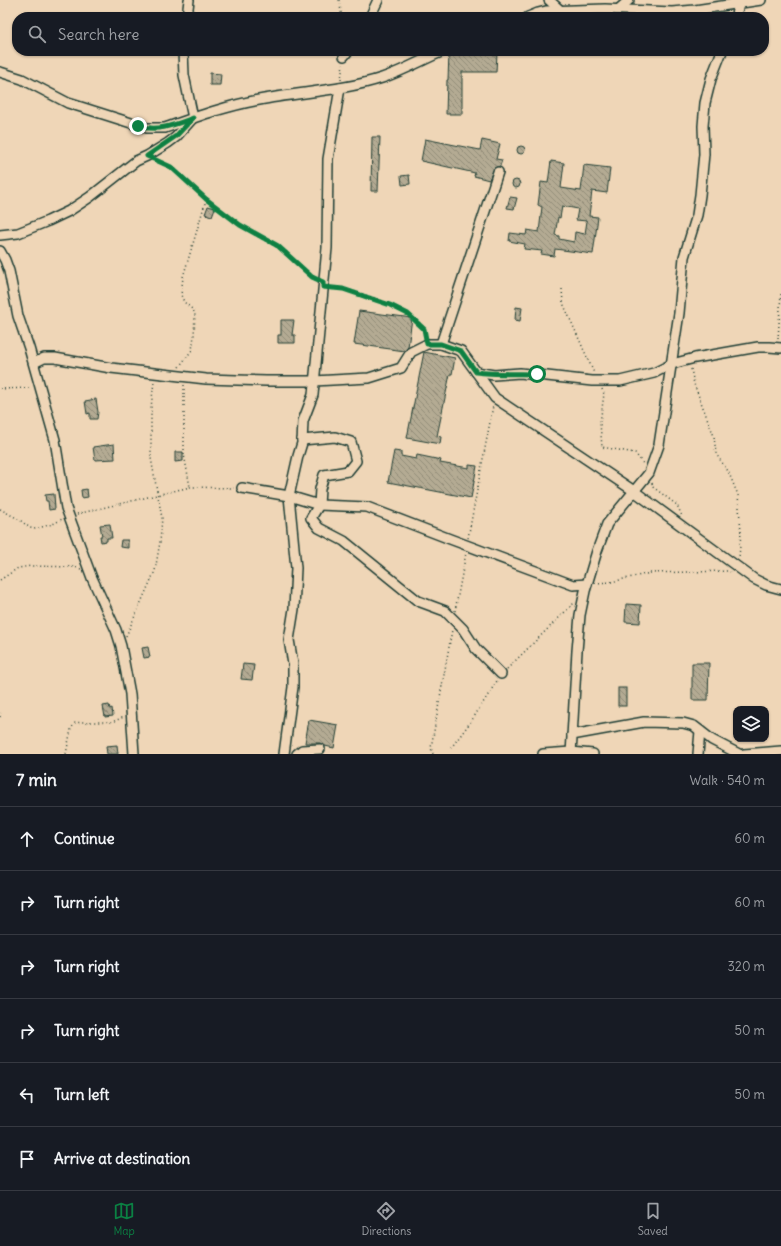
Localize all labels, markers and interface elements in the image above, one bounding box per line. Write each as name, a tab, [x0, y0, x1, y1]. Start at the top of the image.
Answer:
search box	[12, 12, 769, 56]
icon: search	[26, 23, 48, 45]
text: Search here	[58, 25, 139, 44]
route end	[129, 117, 147, 135]
route start	[528, 365, 546, 383]
map controls	[733, 706, 769, 742]
button: layers	[733, 706, 769, 742]
text: 7 min	[16, 769, 57, 791]
text: Walk · 540 m	[690, 772, 765, 789]
icon: ahead	[16, 828, 38, 850]
text: Continue	[54, 829, 115, 848]
text: 60 m	[734, 830, 765, 847]
icon: right	[16, 892, 38, 914]
text: Turn right	[54, 893, 119, 912]
text: 60 m	[734, 894, 765, 911]
icon: right	[16, 956, 38, 978]
text: Turn right	[54, 957, 119, 976]
text: 320 m	[727, 958, 765, 975]
icon: right	[16, 1020, 38, 1042]
text: Turn right	[54, 1021, 119, 1040]
text: 50 m	[734, 1022, 765, 1039]
icon: left	[16, 1084, 38, 1106]
text: Turn left	[54, 1085, 109, 1104]
text: 50 m	[734, 1086, 765, 1103]
icon: arrive	[16, 1148, 38, 1170]
text: Arrive at destination	[54, 1149, 190, 1168]
tab: Map	[113, 1200, 135, 1238]
tab: Directions	[362, 1200, 411, 1238]
tab: Saved	[638, 1200, 668, 1238]

